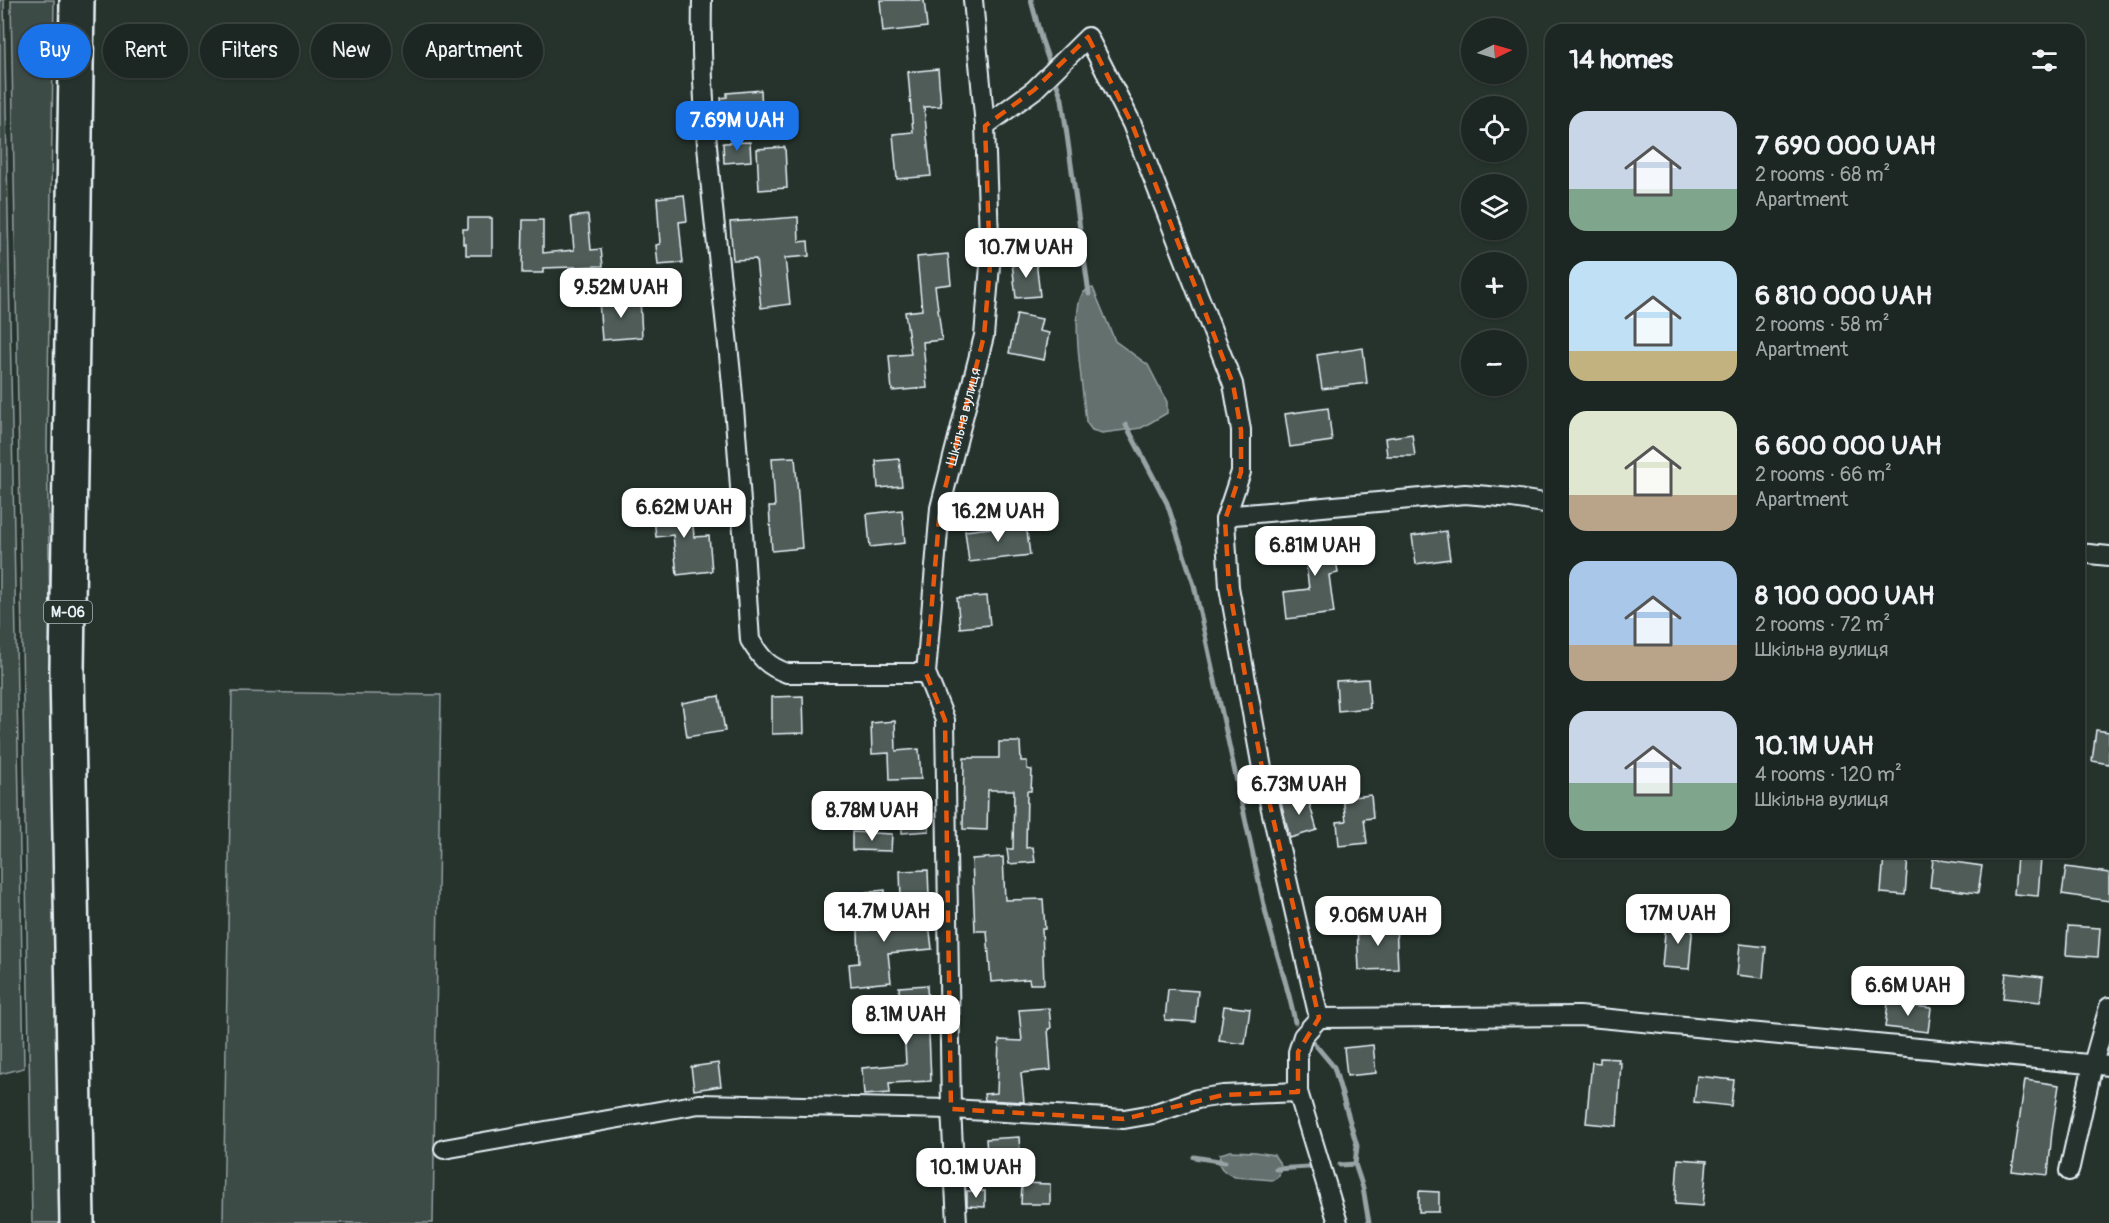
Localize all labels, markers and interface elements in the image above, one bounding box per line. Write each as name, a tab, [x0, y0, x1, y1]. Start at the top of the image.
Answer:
north arrow	[1461, 18, 1527, 84]
map controls	[1461, 18, 1527, 396]
chip: Buy	[18, 24, 91, 78]
chip: Rent	[103, 24, 188, 78]
chip: Filters	[200, 24, 299, 78]
chip: New	[311, 24, 391, 78]
chip: Apartment	[403, 24, 543, 78]
text: 14 homes	[1569, 44, 1673, 76]
icon: filters	[2028, 44, 2061, 77]
button: locate	[1461, 96, 1527, 162]
pin: 7.69M UAH	[668, 101, 806, 152]
text: 7.69M UAH	[690, 108, 784, 133]
text: 7 690 000 UAH	[1755, 130, 1936, 162]
icon: home	[1617, 135, 1689, 207]
text: 2 rooms · 68 m²	[1755, 162, 1890, 187]
button: layers	[1461, 174, 1527, 240]
text: Apartment	[1755, 187, 1848, 212]
pin: 10.7M UAH	[957, 228, 1095, 279]
text: 10.7M UAH	[979, 235, 1073, 260]
button: +	[1461, 252, 1527, 318]
pin: 9.52M UAH	[552, 268, 690, 319]
text: 9.52M UAH	[574, 275, 668, 300]
text: 6 810 000 UAH	[1755, 280, 1932, 312]
icon: home	[1617, 285, 1689, 357]
text: 2 rooms · 58 m²	[1755, 312, 1890, 337]
button: −	[1461, 330, 1527, 396]
text: Apartment	[1755, 337, 1848, 362]
street label: Шкільна вулиця	[942, 366, 985, 467]
text: 6 600 000 UAH	[1755, 430, 1942, 462]
icon: home	[1617, 435, 1689, 507]
text: 2 rooms · 66 m²	[1755, 462, 1892, 487]
text: Apartment	[1755, 487, 1848, 512]
pin: 6.62M UAH	[615, 488, 753, 539]
pin: 16.2M UAH	[929, 492, 1067, 543]
text: 6.62M UAH	[636, 495, 732, 520]
text: 16.2M UAH	[952, 499, 1044, 524]
pin: 6.81M UAH	[1246, 526, 1384, 577]
text: 6.81M UAH	[1269, 533, 1361, 558]
text: 8 100 000 UAH	[1755, 580, 1935, 612]
icon: home	[1617, 585, 1689, 657]
road number: М-06	[44, 601, 92, 623]
text: 2 rooms · 72 m²	[1755, 612, 1890, 637]
text: Шкільна вулиця	[1755, 637, 1888, 662]
text: 10.1M UAH	[1755, 730, 1874, 762]
icon: home	[1617, 735, 1689, 807]
text: 4 rooms · 120 m²	[1755, 762, 1902, 787]
pin: 6.73M UAH	[1230, 765, 1368, 816]
text: 6.73M UAH	[1251, 772, 1347, 797]
text: Шкільна вулиця	[1755, 787, 1888, 812]
pin: 8.78M UAH	[803, 791, 941, 842]
text: 8.78M UAH	[826, 798, 918, 823]
pin: 14.7M UAH	[815, 892, 953, 943]
pin: 17M UAH	[1623, 894, 1733, 945]
pin: 9.06M UAH	[1309, 896, 1447, 947]
text: 14.7M UAH	[838, 899, 930, 924]
text: 17M UAH	[1640, 901, 1716, 926]
text: 9.06M UAH	[1329, 903, 1427, 928]
pin: 6.6M UAH	[1846, 966, 1970, 1017]
text: 6.6M UAH	[1865, 973, 1951, 998]
pin: 8.1M UAH	[844, 995, 968, 1046]
text: 8.1M UAH	[866, 1002, 946, 1027]
pin: 10.1M UAH	[907, 1148, 1045, 1199]
text: 10.1M UAH	[930, 1155, 1022, 1180]

